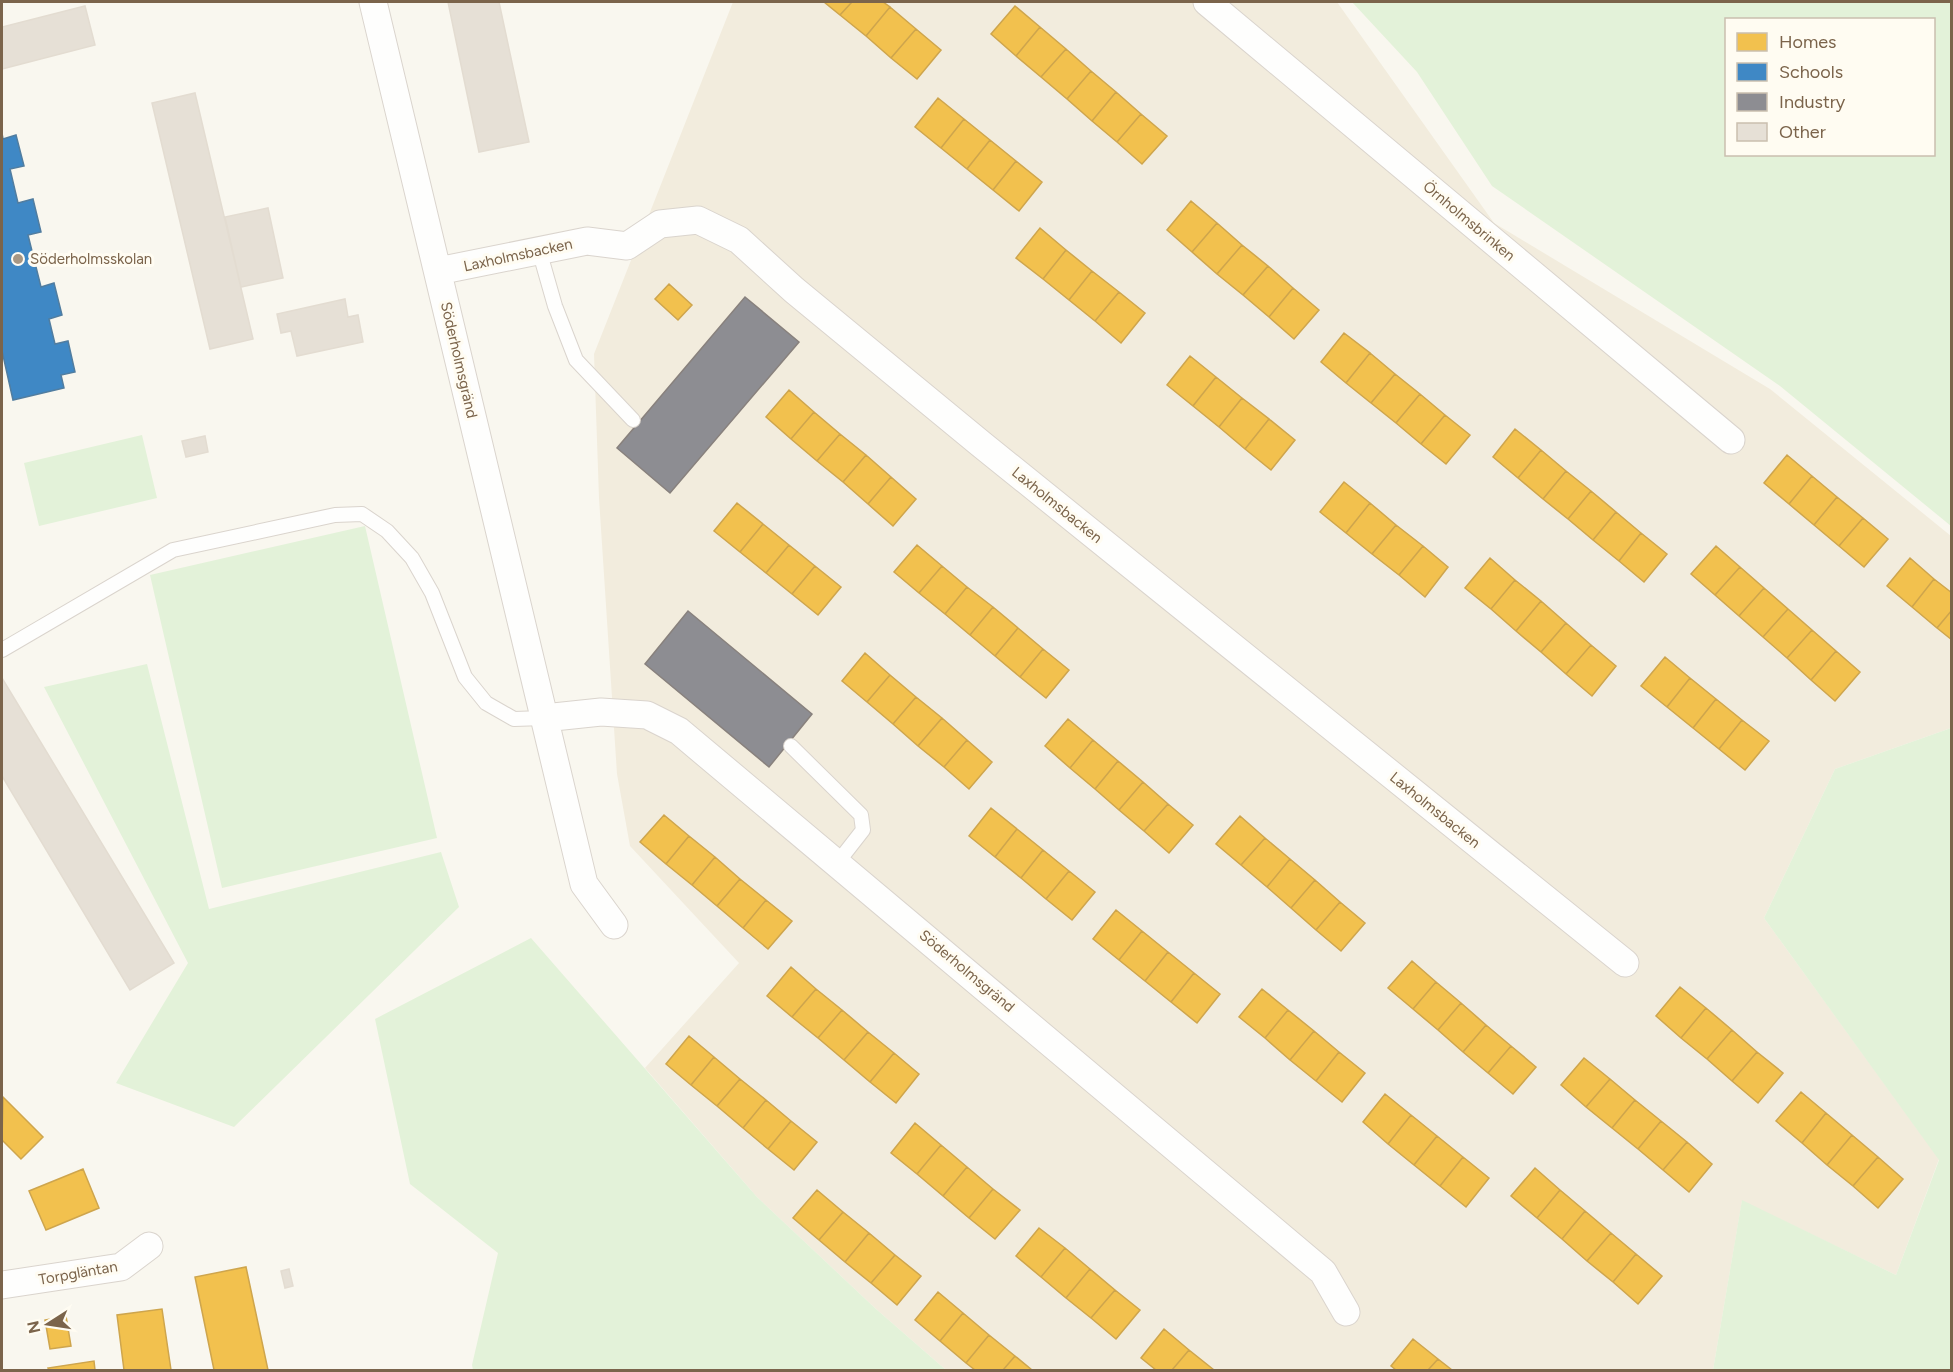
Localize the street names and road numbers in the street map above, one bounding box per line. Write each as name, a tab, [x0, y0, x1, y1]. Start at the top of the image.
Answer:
street label: Örnholmsbrinken	[1419, 177, 1519, 265]
street label: Laxholmsbacken	[462, 235, 574, 275]
street label: Söderholmsgränd	[437, 300, 481, 420]
street label: Laxholmsbacken	[1008, 463, 1106, 547]
street label: Laxholmsbacken	[1386, 768, 1484, 852]
street label: Söderholmsgränd	[916, 926, 1018, 1016]
street label: Torpgläntan	[37, 1257, 119, 1289]

